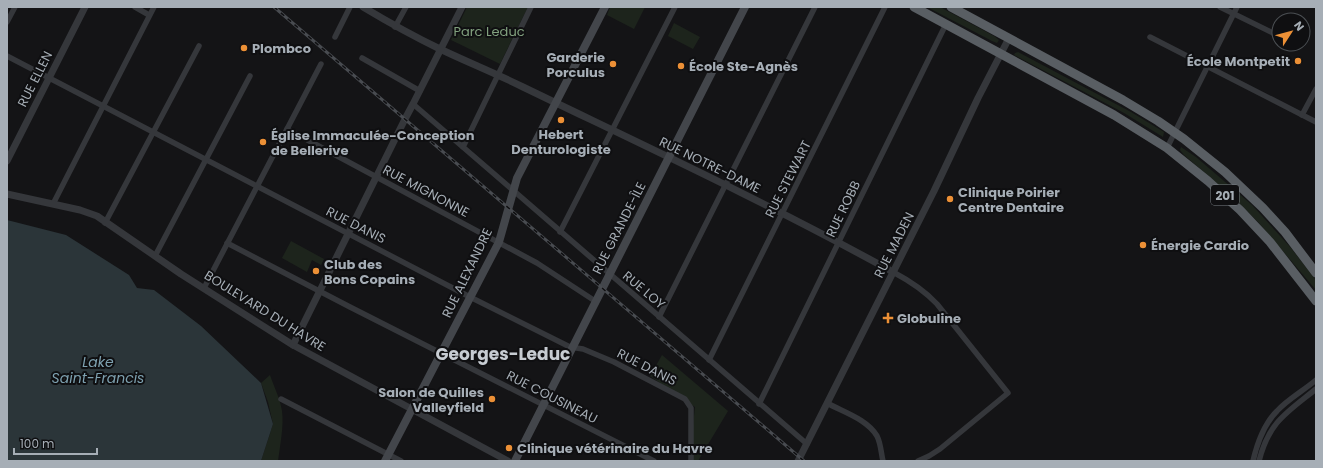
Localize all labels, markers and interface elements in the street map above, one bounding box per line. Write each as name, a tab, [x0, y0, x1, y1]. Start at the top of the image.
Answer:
north arrow	[1271, 12, 1311, 52]
text: N	[1290, 18, 1308, 34]
park label: Parc Leduc	[453, 22, 525, 41]
place label: Plombco	[252, 39, 311, 58]
marker: Plombco	[239, 43, 249, 53]
street label: RUE ELLEN	[13, 48, 57, 110]
place label: Garderie Porculus	[546, 48, 605, 82]
place label: École Montpetit	[1187, 52, 1290, 71]
marker: École Montpetit	[1293, 56, 1303, 66]
place label: École Ste-Agnès	[689, 57, 798, 76]
marker: Garderie Porculus	[608, 59, 618, 69]
marker: École Ste-Agnès	[676, 61, 686, 71]
marker: Hebert Denturologiste	[556, 115, 566, 125]
place label: Hebert Denturologiste	[511, 125, 611, 159]
place label: Église Immaculée-Conception de Bellerive	[271, 126, 475, 160]
street label: RUE NOTRE-DAME	[656, 132, 764, 198]
marker: Église Immaculée-Conception de Bellerive	[258, 137, 268, 147]
street label: RUE STEWART	[760, 137, 816, 221]
street label: RUE MIGNONNE	[379, 160, 473, 222]
street label: RUE ROBB	[821, 177, 865, 241]
street label: RUE GRANDE-ÎLE	[588, 179, 650, 277]
place label: Clinique Poirier Centre Dentaire	[958, 183, 1064, 217]
road number: 201	[1211, 185, 1239, 205]
marker: Clinique Poirier Centre Dentaire	[945, 194, 955, 204]
street label: RUE DANIS	[323, 202, 389, 248]
street label: RUE MADEN	[869, 209, 919, 281]
street label: RUE ALEXANDRE	[437, 225, 497, 321]
place label: Énergie Cardio	[1151, 236, 1249, 255]
marker: Énergie Cardio	[1138, 240, 1148, 250]
place label: Club des Bons Copains	[324, 255, 415, 289]
street label: BOULEVARD DU HAVRE	[201, 266, 329, 356]
marker: Club des Bons Copains	[311, 266, 321, 276]
street label: RUE LOY	[619, 267, 670, 314]
place label: Globuline	[897, 309, 961, 328]
marker: Globuline	[882, 312, 894, 324]
district label: Georges-Leduc	[436, 342, 570, 366]
street label: RUE DANIS	[614, 344, 680, 390]
water label: Lake Saint-Francis	[52, 352, 144, 388]
street label: RUE COUSINEAU	[503, 366, 601, 428]
place label: Salon de Quilles Valleyfield	[378, 383, 484, 417]
marker: Salon de Quilles Valleyfield	[487, 394, 497, 404]
scale bar	[14, 430, 97, 456]
text: 100 m	[20, 435, 54, 452]
place label: Clinique vétérinaire du Havre	[517, 439, 713, 458]
marker: Clinique vétérinaire du Havre	[504, 443, 514, 453]

